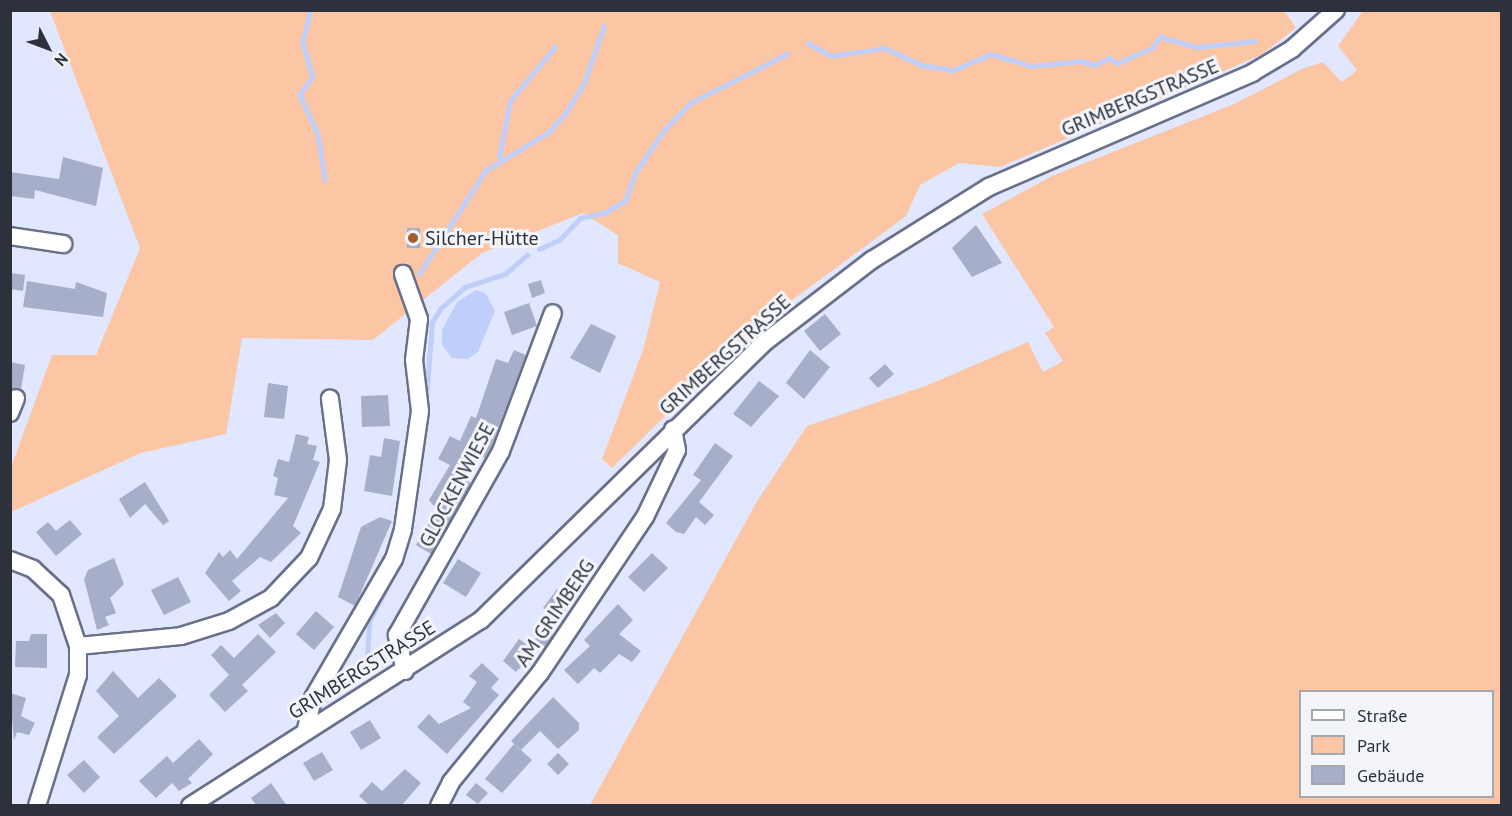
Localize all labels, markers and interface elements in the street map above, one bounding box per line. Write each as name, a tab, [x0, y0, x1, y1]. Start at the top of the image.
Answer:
north arrow	[18, 18, 78, 78]
text: N	[50, 49, 72, 71]
street label: GRIMBERGSTRASSE	[1058, 54, 1222, 142]
place label: Silcher-Hütte	[425, 226, 539, 250]
marker: Silcher-Hütte	[406, 231, 420, 245]
street label: GRIMBERGSTRASSE	[654, 290, 796, 420]
street label: GLOCKENWIESE	[414, 419, 500, 551]
street label: AM GRIMBERG	[510, 555, 600, 671]
street label: GRIMBERGSTRASSE	[284, 615, 440, 725]
legend	[1299, 690, 1494, 798]
text: Straße	[1357, 704, 1408, 727]
text: Park	[1357, 734, 1390, 757]
text: Gebäude	[1357, 764, 1424, 787]

